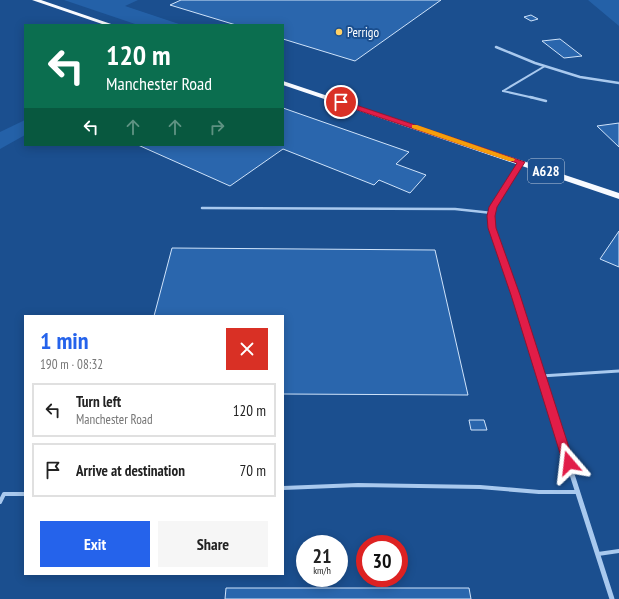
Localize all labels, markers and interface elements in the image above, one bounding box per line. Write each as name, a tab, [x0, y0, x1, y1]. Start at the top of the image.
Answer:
place label: Perrigo	[347, 24, 379, 41]
marker: Perrigo	[334, 27, 344, 37]
text: 120 m	[106, 36, 170, 73]
icon: left	[40, 40, 92, 92]
text: Manchester Road	[106, 72, 212, 95]
pin	[324, 85, 358, 119]
icon: arrive	[330, 91, 352, 113]
icon: left	[80, 116, 102, 138]
icon: ahead	[122, 116, 144, 138]
icon: ahead	[164, 116, 186, 138]
icon: right	[206, 116, 228, 138]
road number: A628	[528, 159, 564, 183]
text: 1 min	[40, 325, 88, 356]
button: close	[226, 328, 268, 370]
text: 190 m · 08:32	[40, 356, 103, 373]
text: Turn left	[76, 392, 121, 411]
icon: left	[42, 399, 64, 421]
text: 120 m	[233, 401, 266, 420]
text: Manchester Road	[76, 411, 153, 428]
position arrow	[548, 442, 590, 484]
icon: arrive	[42, 459, 64, 481]
text: Arrive at destination	[76, 461, 185, 480]
text: 70 m	[240, 461, 266, 480]
button: Exit	[40, 521, 150, 567]
button: Share	[158, 521, 268, 567]
speed limit sign: 30	[356, 535, 408, 587]
text: 21	[312, 543, 332, 569]
text: km/h	[313, 564, 331, 577]

